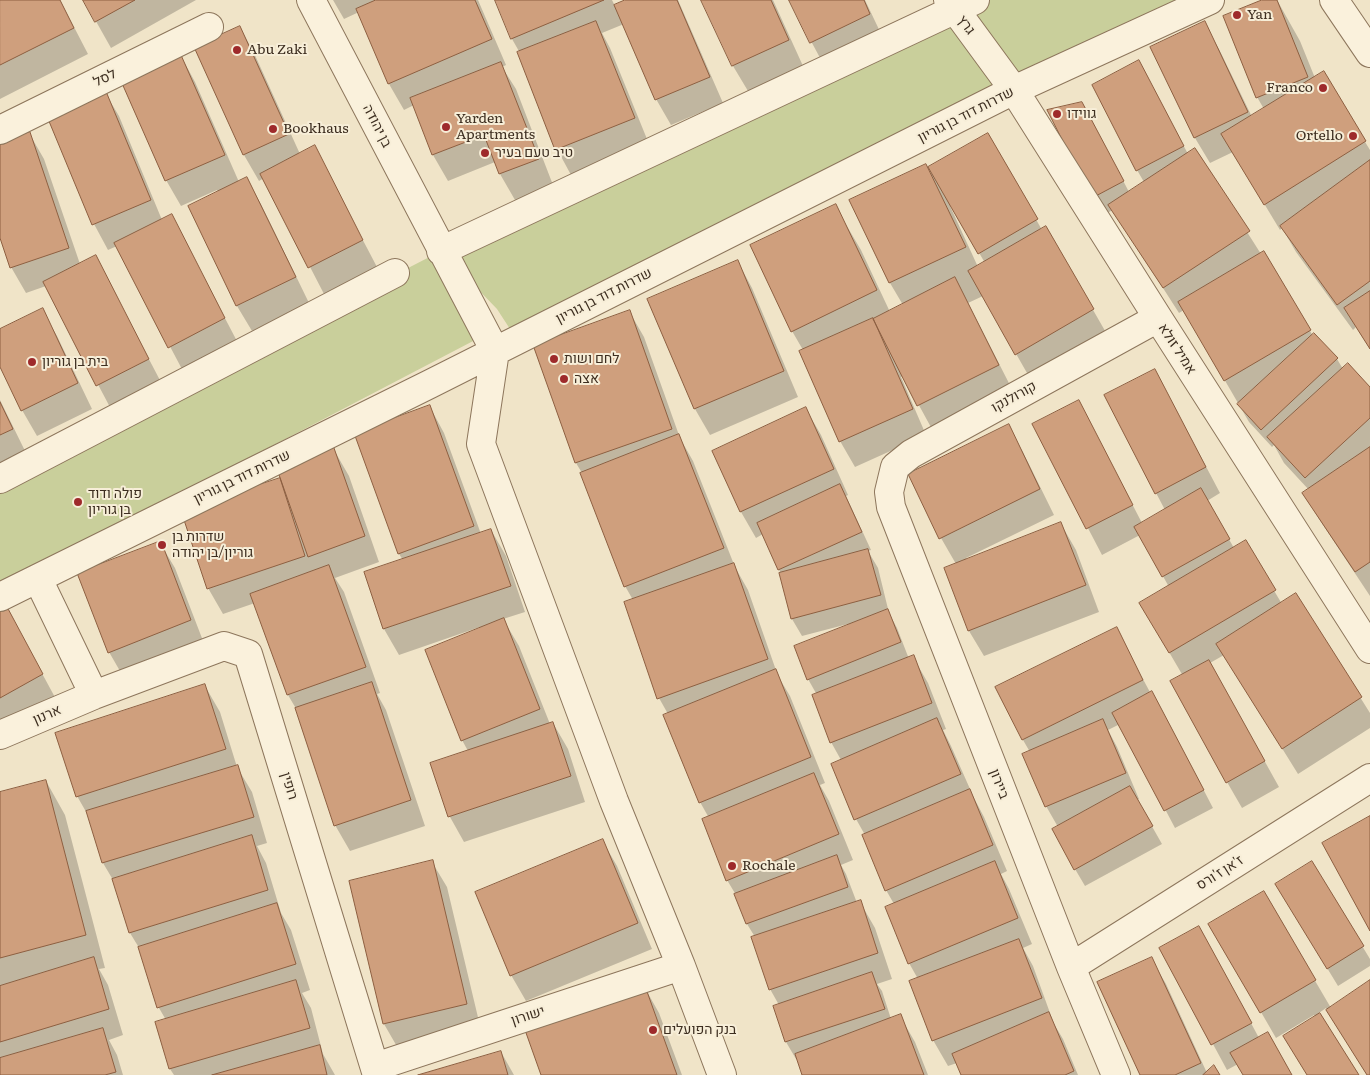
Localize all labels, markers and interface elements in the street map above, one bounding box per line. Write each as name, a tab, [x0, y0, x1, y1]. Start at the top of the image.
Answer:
place label: Yan	[1247, 7, 1272, 23]
marker: Yan	[1231, 9, 1243, 21]
street label: גרץ	[953, 12, 979, 38]
place label: Abu Zaki	[247, 42, 307, 58]
marker: Abu Zaki	[231, 44, 243, 56]
street label: לסל	[91, 65, 119, 91]
place label: Franco	[1266, 80, 1313, 96]
marker: Franco	[1317, 82, 1329, 94]
street label: שדרות דוד בן גוריון	[915, 84, 1017, 146]
street label: בן יהודה	[359, 102, 395, 150]
place label: גווידו	[1067, 106, 1096, 122]
marker: גווידו	[1051, 108, 1063, 120]
place label: Yarden Apartments	[456, 111, 535, 144]
place label: Bookhaus	[283, 121, 349, 137]
marker: Yarden Apartments	[440, 121, 452, 133]
marker: Bookhaus	[267, 123, 279, 135]
place label: Ortello	[1296, 128, 1343, 144]
marker: Ortello	[1347, 130, 1359, 142]
place label: טיב טעם בעיר	[495, 145, 573, 161]
marker: טיב טעם בעיר	[479, 147, 491, 159]
street label: שדרות דוד בן גוריון	[553, 265, 655, 327]
street label: אמיל זולא	[1154, 320, 1200, 378]
place label: לחם ושות	[564, 351, 619, 367]
marker: לחם ושות	[548, 353, 560, 365]
place label: בית בן גוריון	[42, 354, 108, 370]
marker: בית בן גוריון	[26, 356, 38, 368]
place label: אצה	[574, 371, 599, 387]
marker: אצה	[558, 373, 570, 385]
street label: קורולנקו	[989, 378, 1039, 416]
street label: שדרות דוד בן גוריון	[191, 446, 293, 508]
place label: פולה ודוד בן גוריון	[88, 486, 142, 518]
marker: פולה ודוד בן גוריון	[72, 496, 84, 508]
place label: שדרות בן גוריון/בן יהודה	[172, 529, 253, 562]
marker: שדרות בן גוריון/בן יהודה	[156, 539, 168, 551]
street label: ארנון	[30, 702, 64, 728]
street label: ביירון	[986, 767, 1012, 801]
street label: רופין	[277, 770, 301, 802]
street label: ז'אן ז'ורס	[1193, 852, 1247, 894]
place label: Rochale	[742, 858, 795, 874]
marker: Rochale	[726, 860, 738, 872]
street label: ישורון	[509, 1003, 547, 1029]
place label: בנק הפועלים	[663, 1022, 736, 1038]
marker: בנק הפועלים	[647, 1024, 659, 1036]

